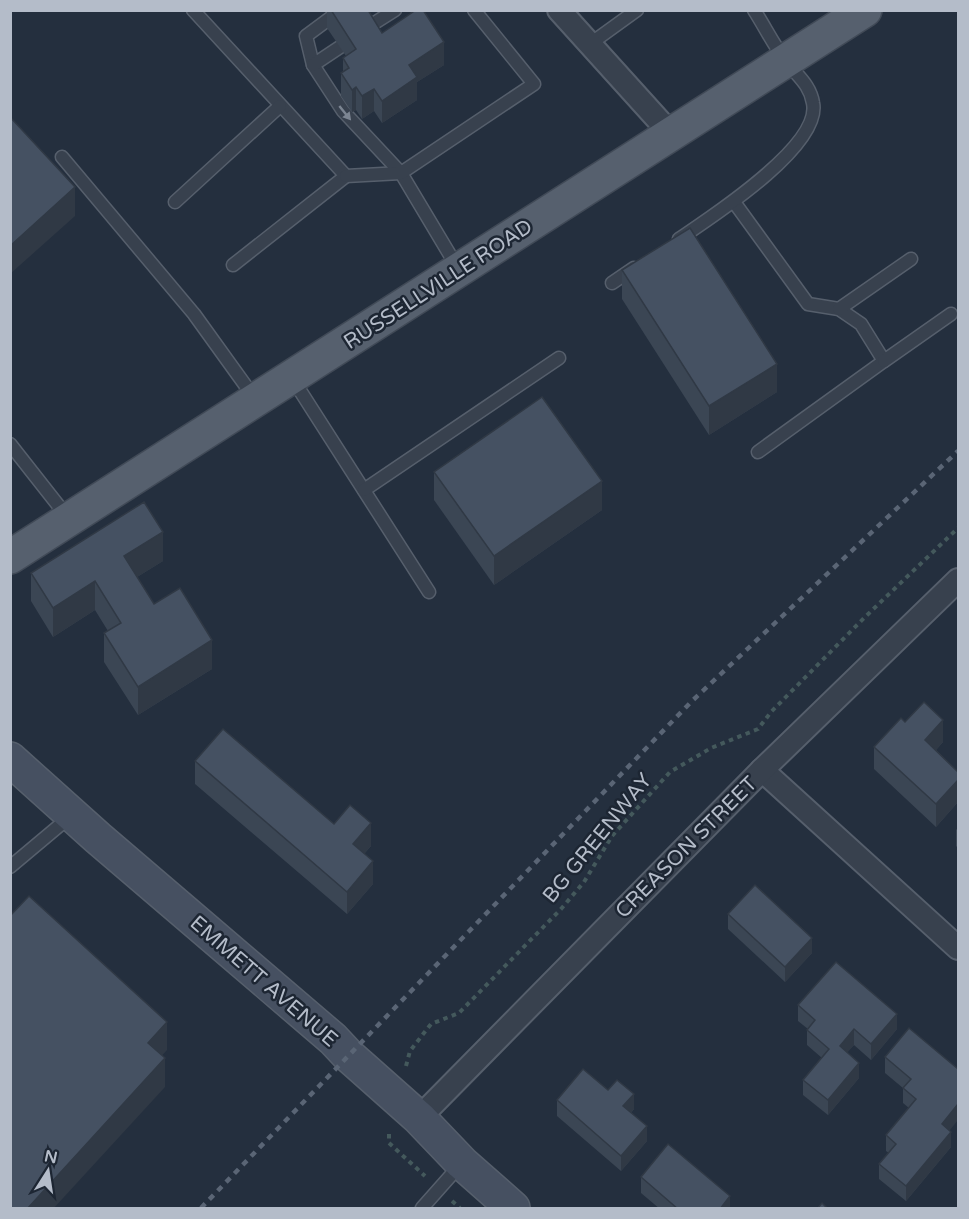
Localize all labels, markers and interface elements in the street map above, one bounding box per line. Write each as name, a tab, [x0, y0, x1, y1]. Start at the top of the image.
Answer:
one-way arrow	[339, 105, 352, 121]
street label: RUSSELLVILLE ROAD	[339, 214, 537, 355]
street label: BG GREENWAY	[537, 768, 657, 908]
street label: CREASON STREET	[610, 771, 763, 924]
street label: EMMETT AVENUE	[185, 910, 343, 1052]
north arrow	[18, 1141, 78, 1201]
text: N	[43, 1146, 59, 1168]

